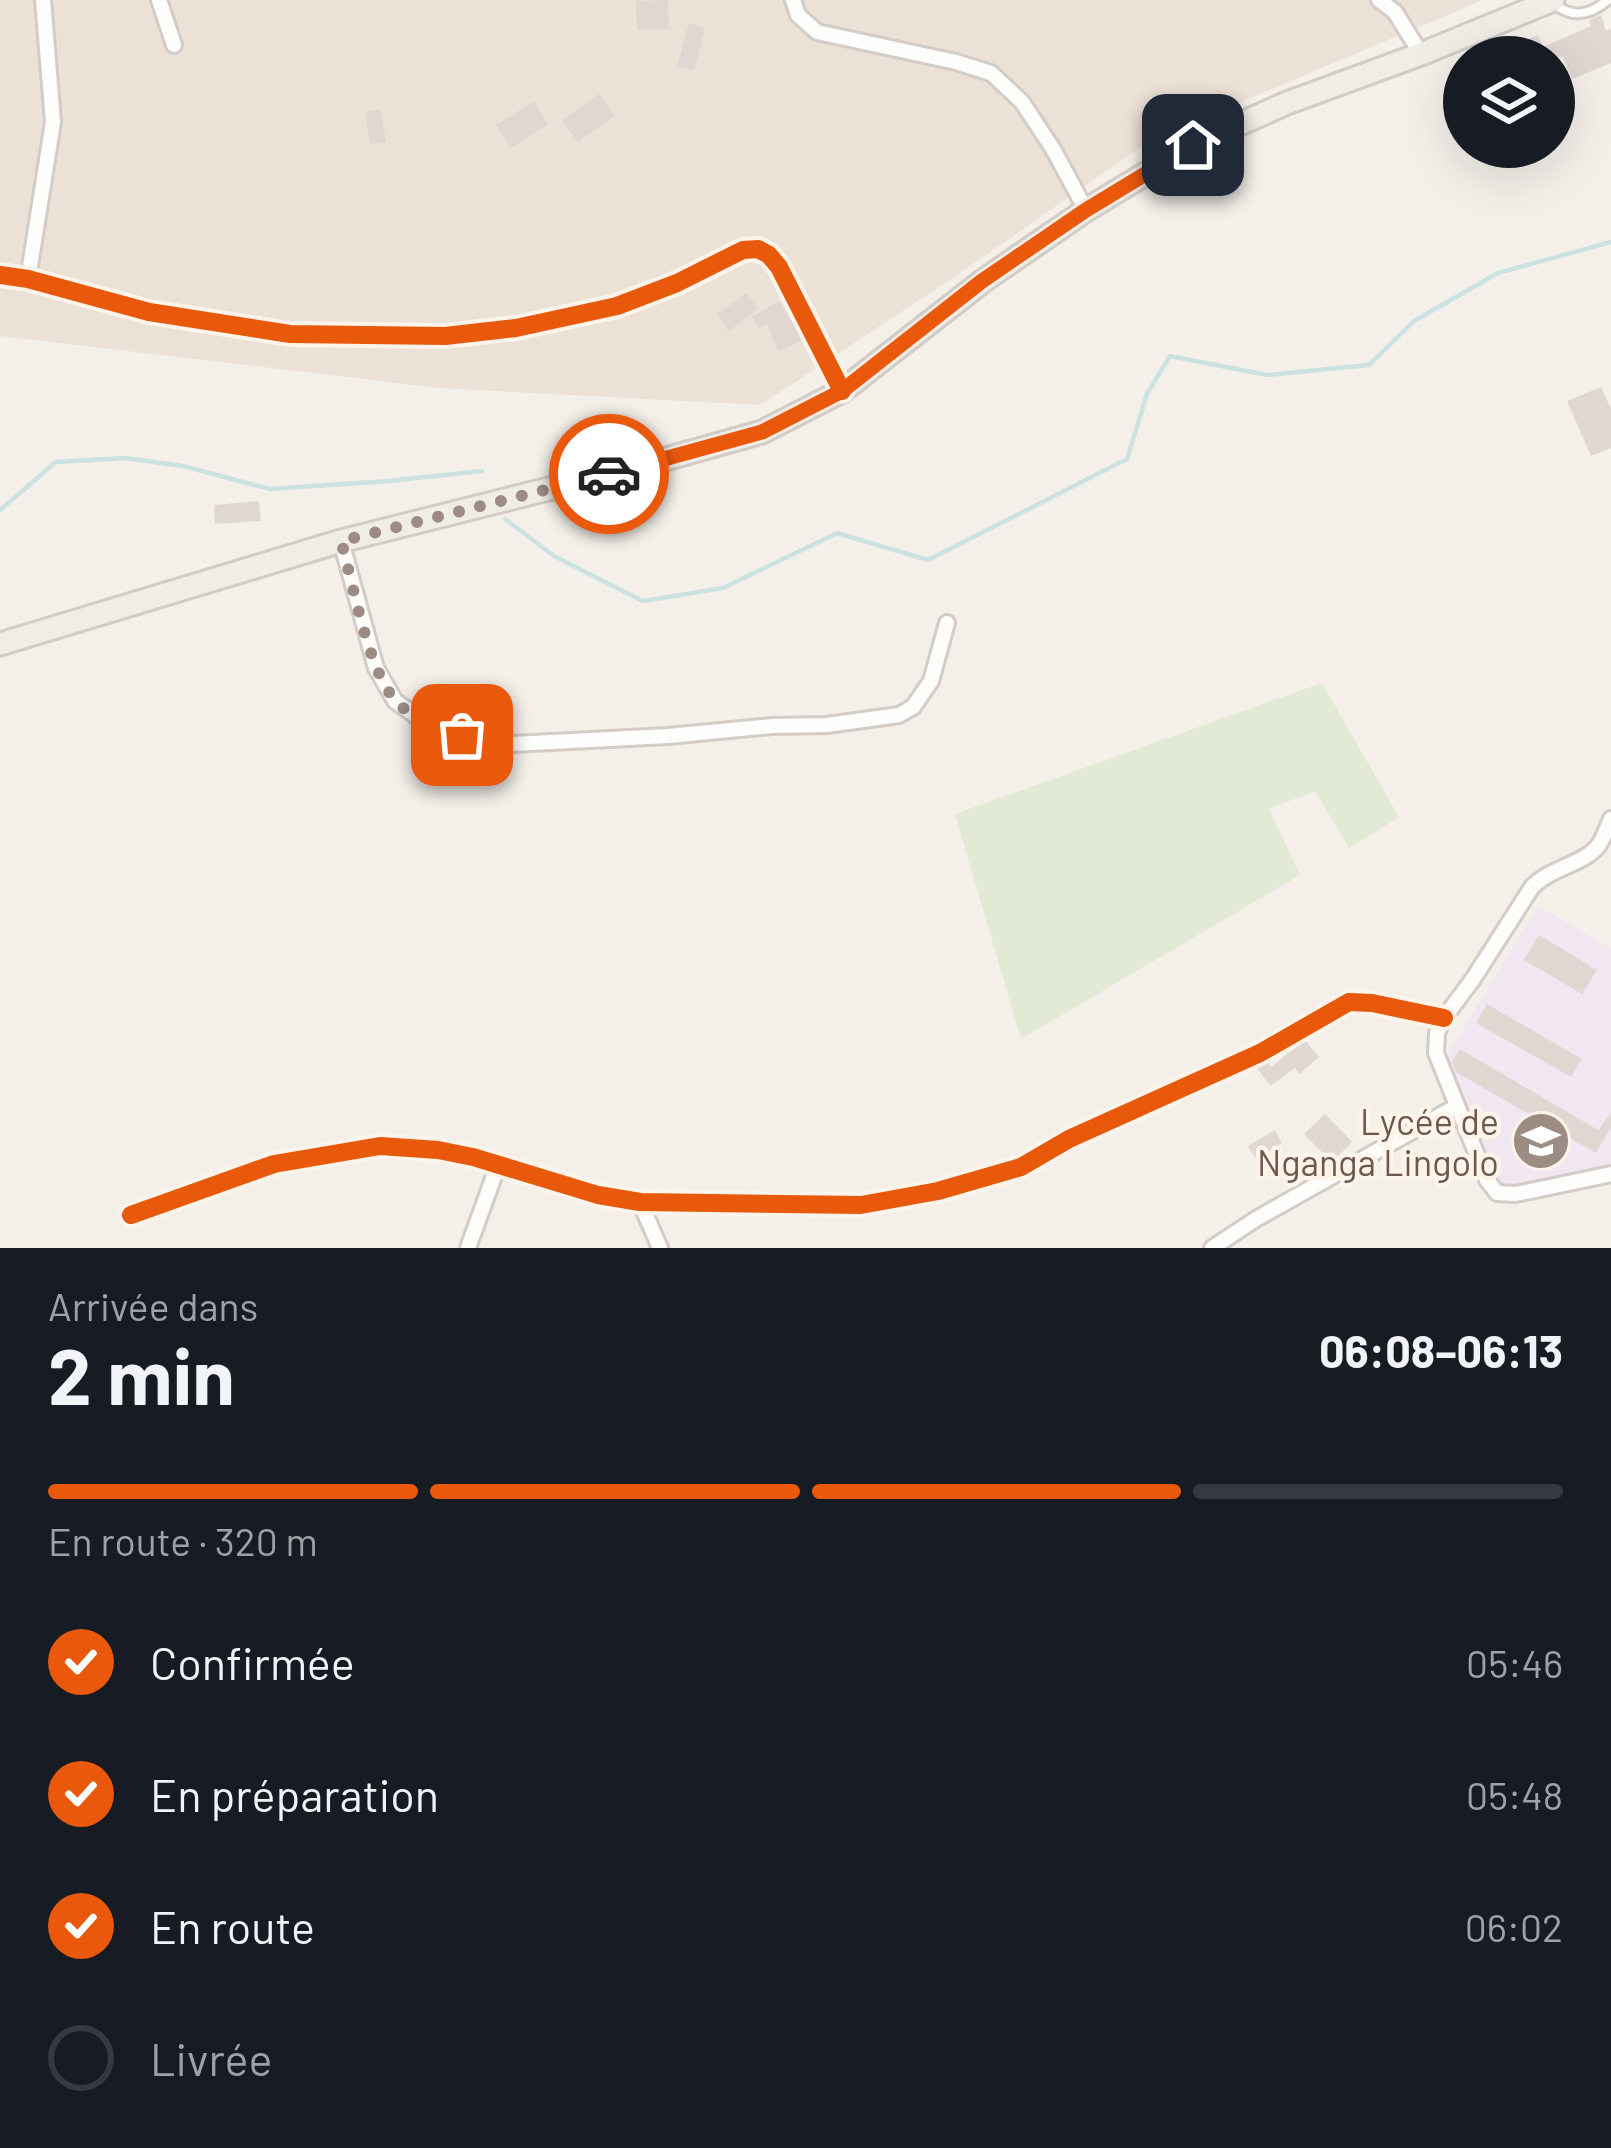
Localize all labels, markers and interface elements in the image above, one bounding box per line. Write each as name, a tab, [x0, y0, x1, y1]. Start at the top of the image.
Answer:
map controls	[1443, 36, 1575, 168]
button: layers	[1443, 36, 1575, 168]
pin	[1142, 94, 1244, 196]
icon: home	[1160, 112, 1226, 178]
courier	[549, 414, 669, 534]
icon: car	[576, 441, 642, 507]
pin	[411, 684, 513, 786]
icon: bag	[429, 702, 495, 768]
place label: Lycée de Nganga Lingolo	[1257, 1099, 1499, 1183]
school or university icon: Lycée de Nganga Lingolo	[1510, 1110, 1572, 1172]
text: Arrivée dans	[48, 1282, 258, 1329]
text: 06:08–06:13	[1319, 1323, 1563, 1377]
text: 2 min	[48, 1327, 235, 1421]
text: En route · 320 m	[48, 1517, 318, 1564]
icon: check	[48, 1629, 114, 1695]
text: Confirmée	[150, 1635, 355, 1689]
text: 05:46	[1466, 1639, 1563, 1686]
icon: check	[48, 1761, 114, 1827]
text: En préparation	[150, 1767, 439, 1821]
text: 05:48	[1466, 1771, 1563, 1818]
icon: check	[48, 1893, 114, 1959]
text: En route	[150, 1899, 315, 1953]
text: 06:02	[1465, 1903, 1563, 1950]
text: Livrée	[150, 2031, 273, 2085]

